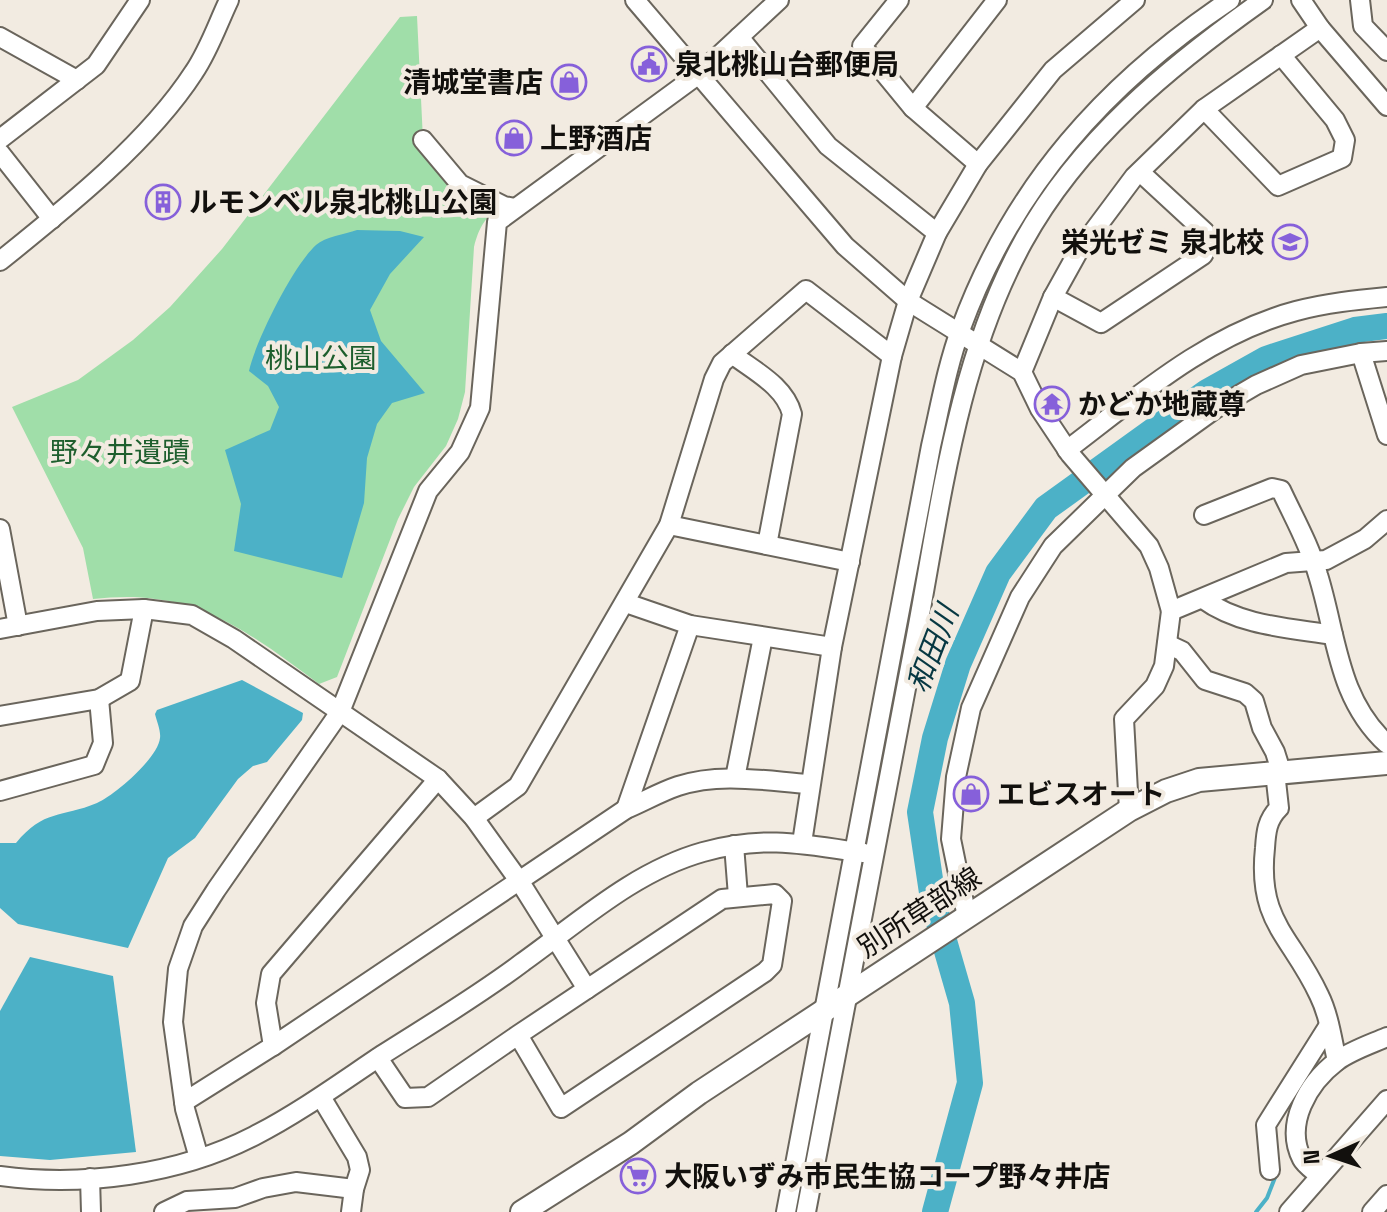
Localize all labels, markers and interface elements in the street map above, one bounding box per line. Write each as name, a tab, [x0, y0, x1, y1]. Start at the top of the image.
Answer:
public building icon: 泉北桃山台郵便局	[630, 45, 668, 83]
place label: 泉北桃山台郵便局	[675, 46, 899, 82]
shop icon: 清城堂書店	[550, 63, 588, 101]
place label: 清城堂書店	[403, 64, 543, 100]
shop icon: 上野酒店	[495, 119, 533, 157]
place label: 上野酒店	[540, 120, 652, 156]
building icon: ルモンベル泉北桃山公園	[144, 183, 182, 221]
place label: ルモンベル泉北桃山公園	[189, 184, 497, 220]
school or university icon: 栄光ゼミ 泉北校	[1271, 223, 1309, 261]
place label: 栄光ゼミ 泉北校	[1061, 224, 1264, 260]
park label: 桃山公園	[265, 340, 377, 376]
temple icon: かどか地蔵尊	[1033, 385, 1071, 423]
place label: かどか地蔵尊	[1078, 386, 1246, 422]
park label: 野々井遺蹟	[50, 434, 190, 470]
water label: 和田川	[898, 597, 968, 698]
shop icon: エビスオート	[952, 775, 990, 813]
place label: エビスオート	[997, 776, 1165, 812]
street label: 別所草部線	[850, 859, 988, 965]
north arrow	[1291, 1116, 1371, 1196]
text: N	[1297, 1149, 1325, 1165]
supermarket icon: 大阪いずみ市民生協コープ野々井店	[619, 1157, 657, 1195]
place label: 大阪いずみ市民生協コープ野々井店	[664, 1158, 1110, 1194]

